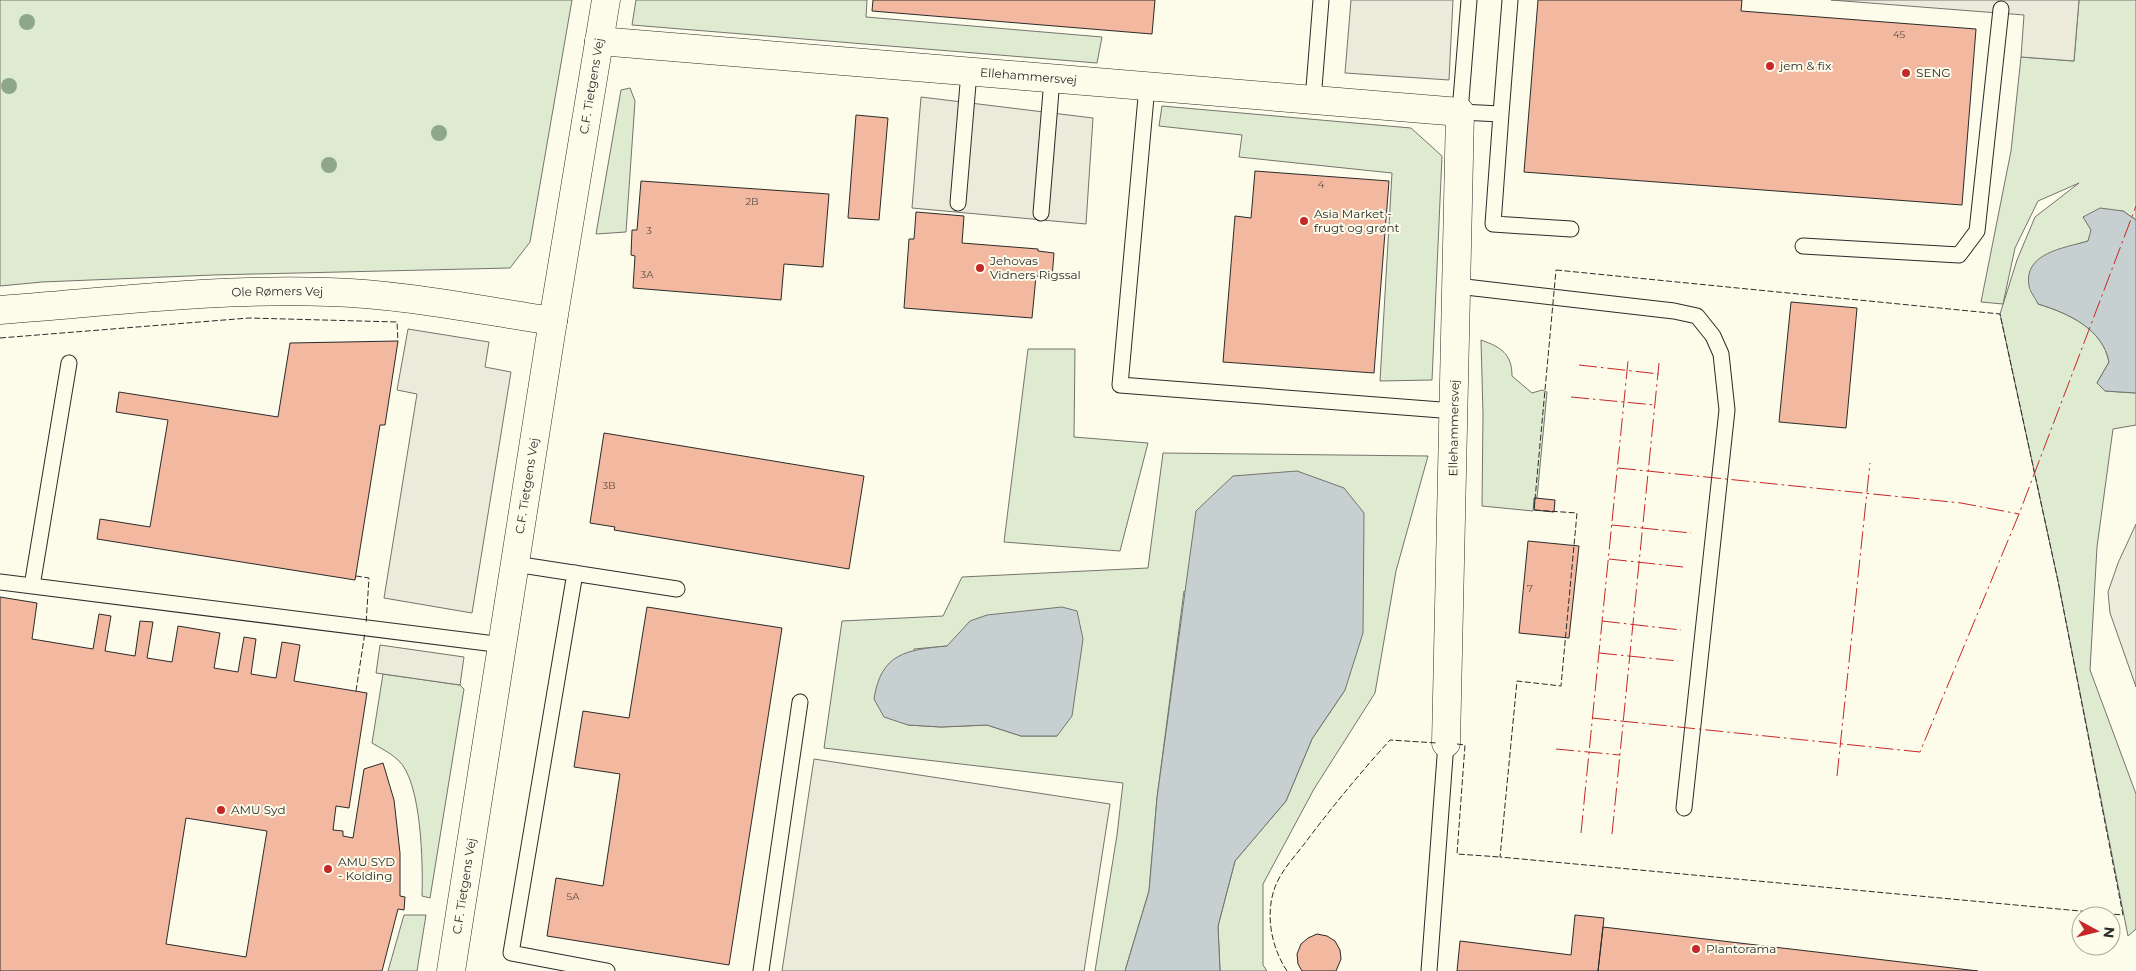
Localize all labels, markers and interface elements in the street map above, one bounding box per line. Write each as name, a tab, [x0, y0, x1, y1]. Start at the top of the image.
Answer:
house number: 45	[1893, 28, 1905, 41]
street label: C.F. Tietgens Vej	[576, 37, 607, 135]
place label: jem & fix	[1778, 58, 1832, 73]
marker: jem & fix	[1764, 60, 1776, 72]
street label: Ellehammersvej	[980, 64, 1078, 87]
place label: SENG	[1916, 65, 1950, 80]
marker: SENG	[1900, 67, 1912, 79]
house number: 4	[1318, 178, 1325, 191]
house number: 2B	[745, 195, 759, 208]
place label: Asia Market - frugt og grønt	[1314, 206, 1400, 235]
marker: Asia Market - frugt og grønt	[1298, 215, 1310, 227]
house number: 3	[646, 224, 652, 237]
place label: Jehovas Vidners Rigssal	[989, 253, 1081, 282]
marker: Jehovas Vidners Rigssal	[974, 262, 986, 274]
house number: 3A	[641, 268, 654, 281]
street label: Ole Rømers Vej	[231, 283, 324, 300]
street label: Ellehammersvej	[1445, 379, 1462, 477]
street label: C.F. Tietgens Vej	[512, 437, 541, 535]
house number: 3B	[602, 479, 616, 492]
house number: 7	[1527, 582, 1533, 595]
place label: AMU Syd	[231, 802, 286, 817]
marker: AMU Syd	[215, 804, 227, 816]
street label: C.F. Tietgens Vej	[449, 837, 479, 935]
place label: AMU SYD - Kolding	[338, 854, 395, 883]
marker: AMU SYD - Kolding	[322, 863, 334, 875]
house number: 5A	[567, 890, 580, 903]
north arrow	[2071, 906, 2121, 956]
text: N	[2099, 926, 2119, 939]
place label: Plantorama	[1706, 941, 1776, 956]
marker: Plantorama	[1690, 943, 1702, 955]

